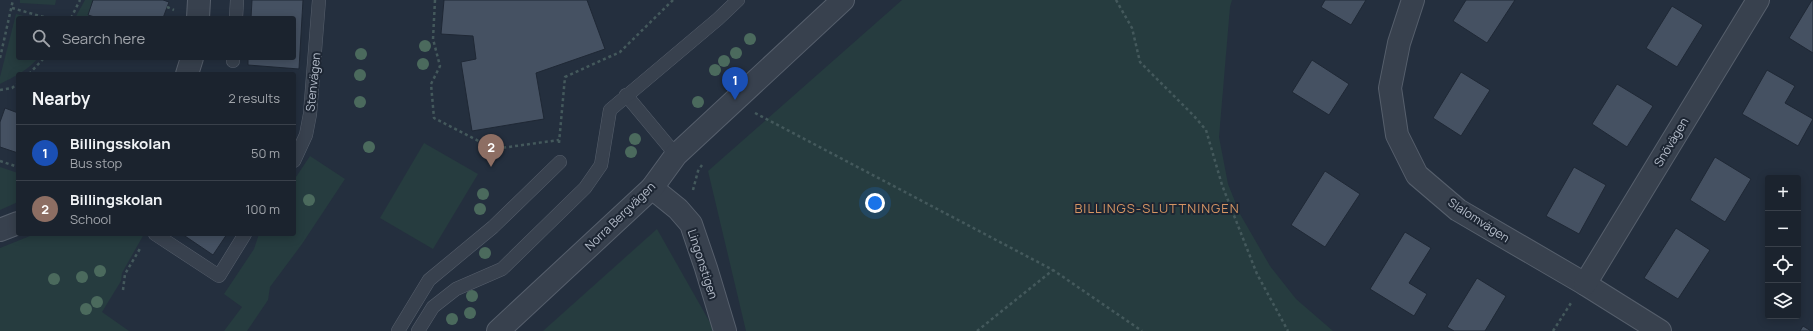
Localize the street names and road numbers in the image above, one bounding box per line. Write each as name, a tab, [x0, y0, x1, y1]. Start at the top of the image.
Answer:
street label: Stenvägen	[301, 52, 325, 112]
street label: Snövägen	[1650, 114, 1692, 170]
street label: Norra Bergvägen	[581, 178, 659, 254]
street label: Slalomvägen	[1445, 194, 1513, 246]
street label: Lingonstigen	[684, 227, 722, 301]

